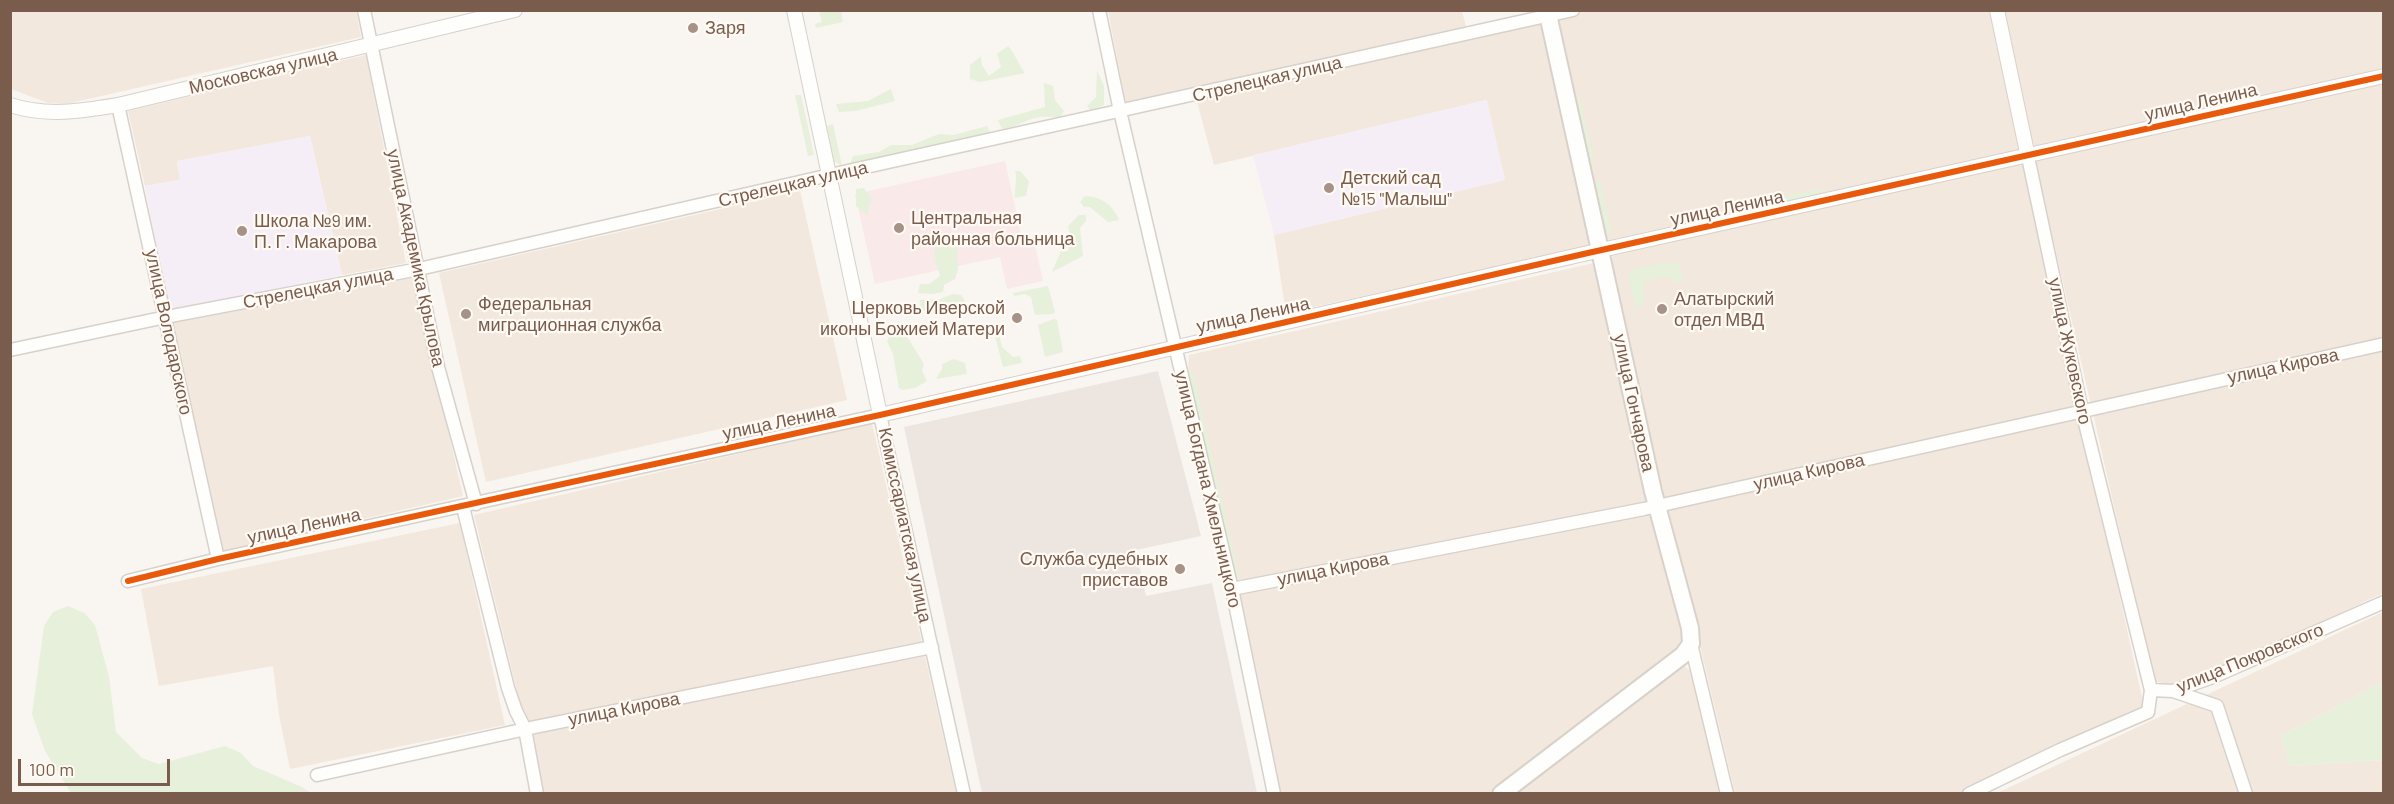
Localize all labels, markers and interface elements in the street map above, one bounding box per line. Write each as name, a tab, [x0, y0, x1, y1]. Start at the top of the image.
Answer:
place label: Заря	[705, 17, 745, 39]
marker: Заря	[686, 21, 700, 35]
street label: Московская улица	[187, 43, 339, 99]
street label: Стрелецкая улица	[1190, 51, 1344, 107]
street label: улица Ленина	[2143, 79, 2259, 125]
street label: улица Академика Крылова	[382, 147, 450, 369]
street label: Стрелецкая улица	[716, 156, 870, 212]
place label: Детский сад №15 "Малыш"	[1341, 167, 1452, 210]
marker: Детский сад №15 "Малыш"	[1322, 181, 1336, 195]
street label: улица Ленина	[1669, 185, 1785, 231]
place label: Центральная районная больница	[911, 207, 1074, 250]
place label: Школа №9 им. П. Г. Макарова	[254, 210, 377, 252]
marker: Центральная районная больница	[892, 221, 906, 235]
marker: Школа №9 им. П. Г. Макарова	[235, 224, 249, 238]
street label: улица Володарского	[141, 247, 197, 417]
street label: Стрелецкая улица	[241, 263, 395, 313]
street label: улица Жуковского	[2044, 276, 2096, 426]
place label: Алатырский отдел МВД	[1674, 288, 1774, 330]
street label: улица Ленина	[1195, 292, 1311, 338]
place label: Федеральная миграционная служба	[478, 293, 661, 336]
place label: Церковь Иверской иконы Божией Матери	[820, 297, 1005, 340]
marker: Алатырский отдел МВД	[1655, 302, 1669, 316]
marker: Федеральная миграционная служба	[459, 307, 473, 321]
marker: Церковь Иверской иконы Божией Матери	[1010, 311, 1024, 325]
street label: улица Гончарова	[1609, 332, 1659, 474]
street label: улица Кирова	[2225, 344, 2341, 388]
street label: улица Богдана Хмельницкого	[1170, 368, 1246, 610]
street label: улица Ленина	[721, 399, 837, 445]
street label: Комиссариатская улица	[874, 426, 936, 624]
street label: улица Кирова	[1752, 449, 1866, 495]
street label: улица Ленина	[246, 503, 362, 549]
place label: Служба судебных приставов	[1020, 548, 1168, 590]
street label: улица Кирова	[1275, 548, 1391, 590]
marker: Служба судебных приставов	[1173, 562, 1187, 576]
street label: улица Покровского	[2173, 619, 2327, 697]
street label: улица Кирова	[566, 688, 682, 730]
scale bar	[21, 747, 172, 785]
text: 100 m	[29, 758, 74, 780]

